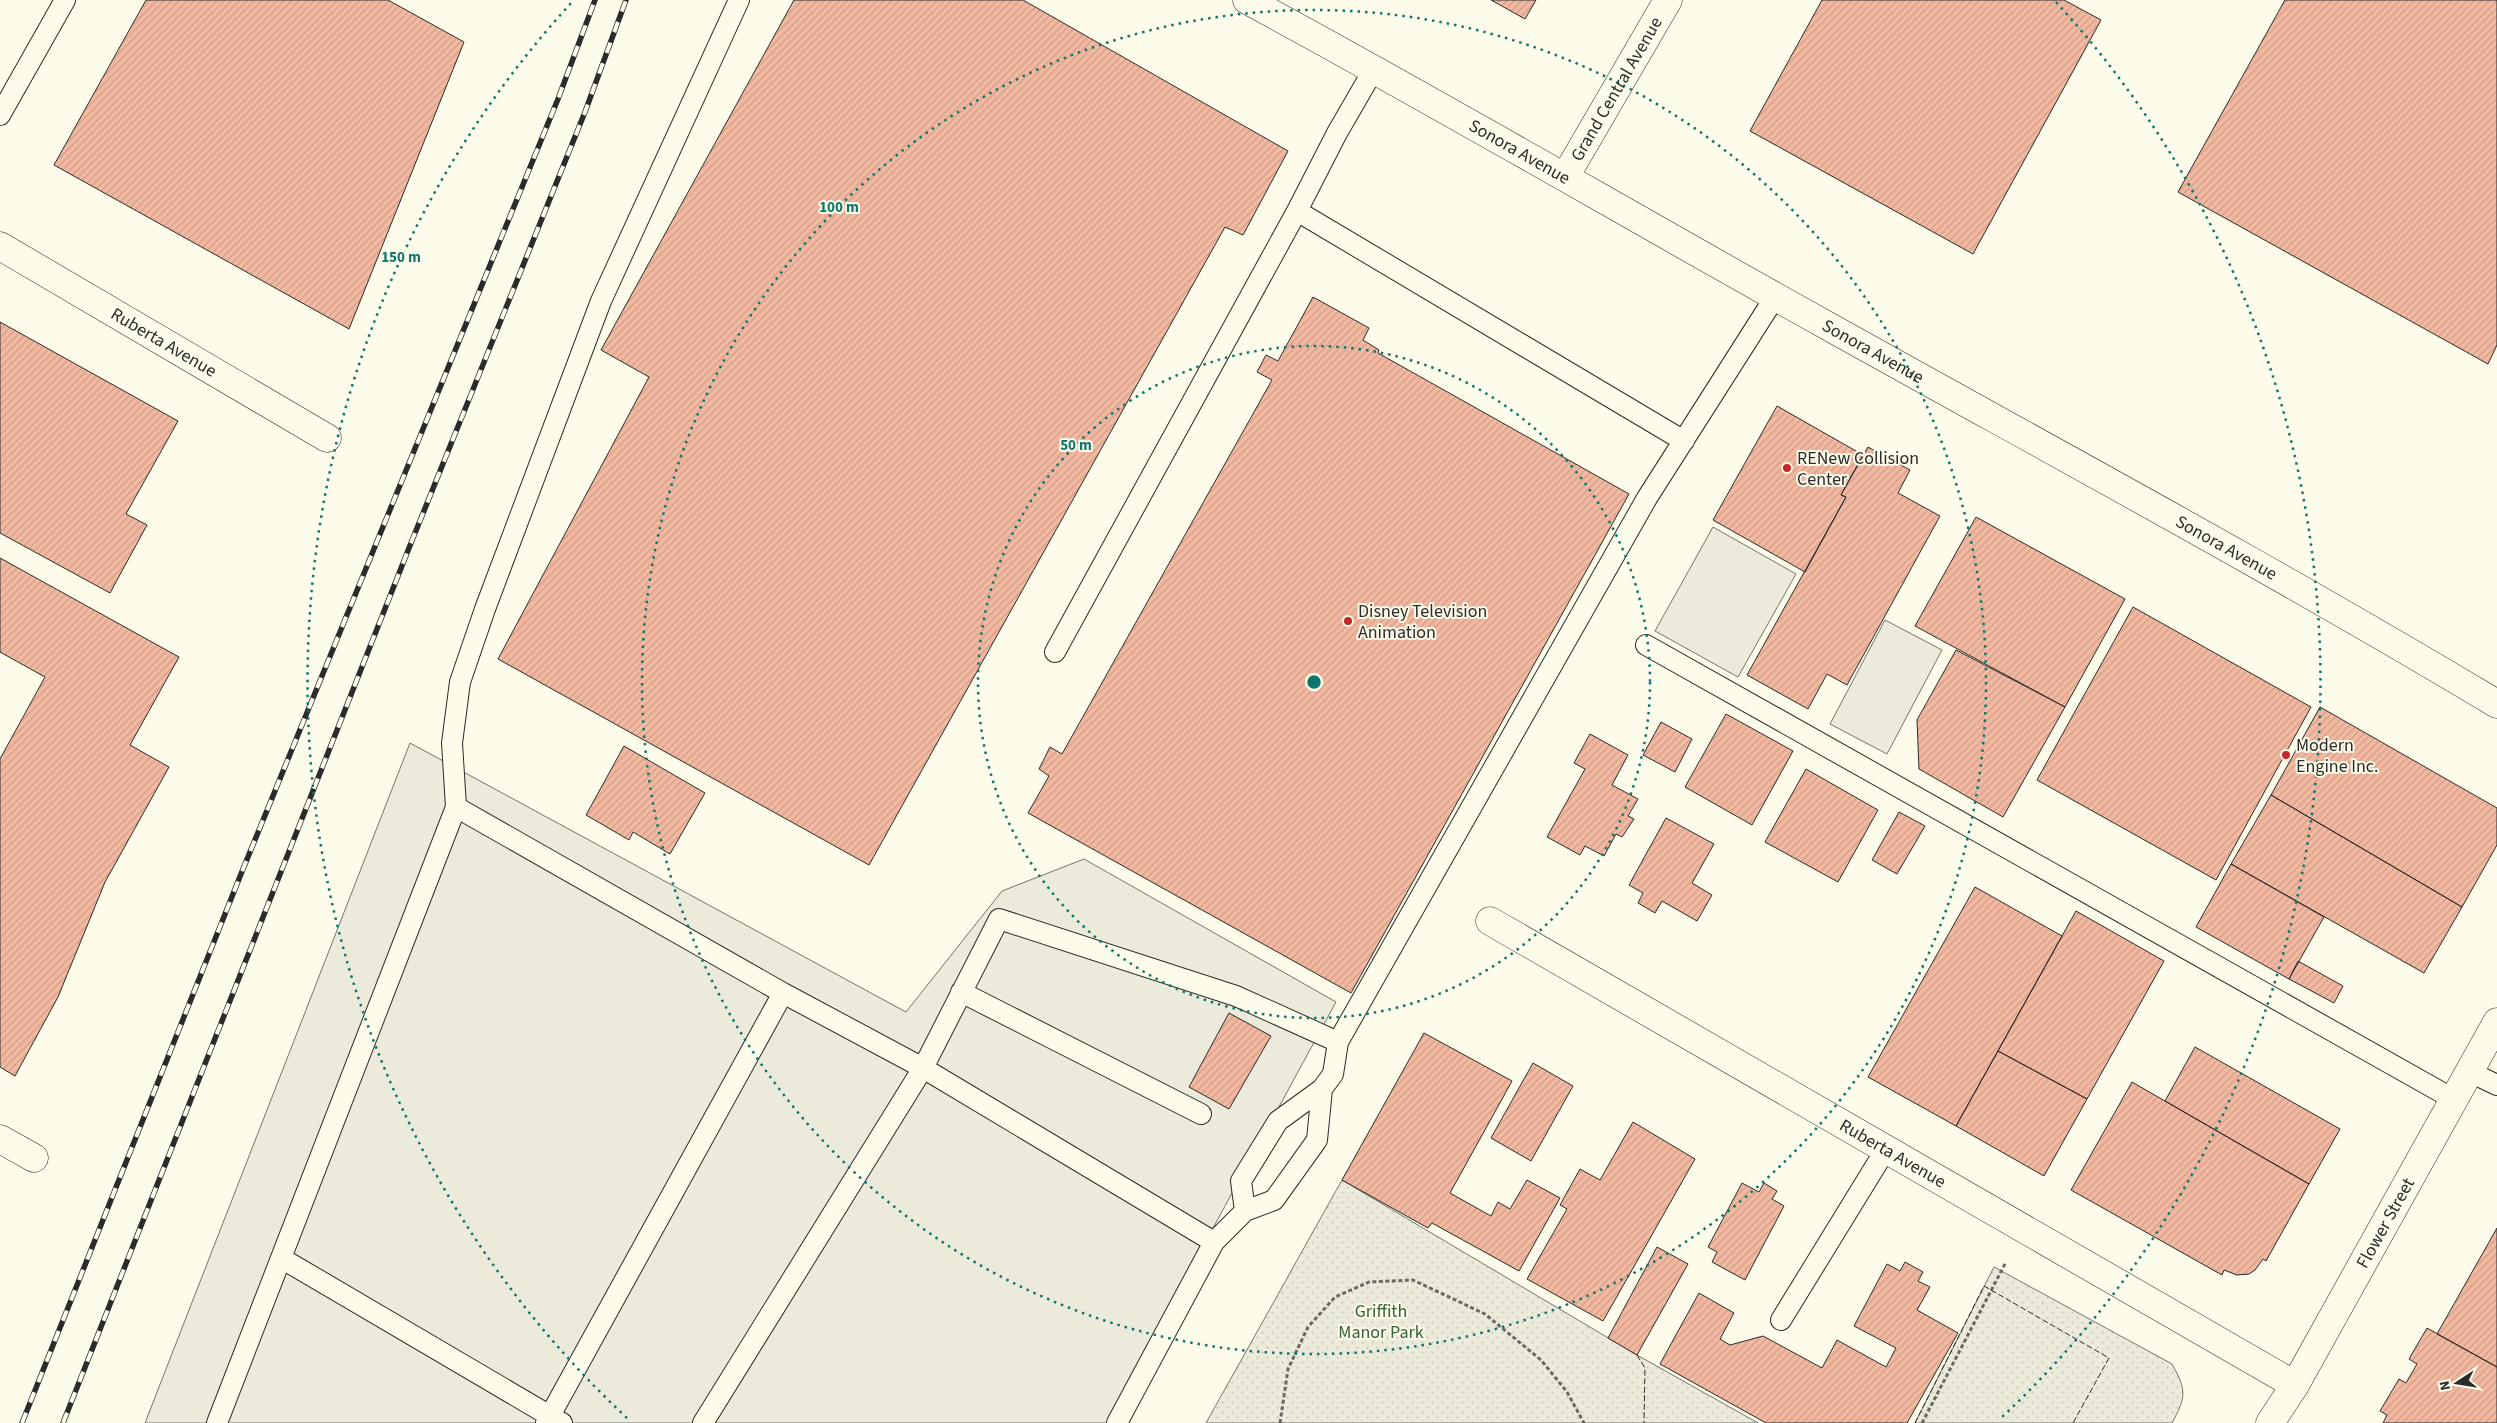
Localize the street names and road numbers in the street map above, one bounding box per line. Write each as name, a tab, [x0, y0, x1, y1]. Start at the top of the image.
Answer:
street label: Grand Central Avenue	[1564, 12, 1668, 166]
street label: Sonora Avenue	[1464, 113, 1575, 190]
street label: Ruberta Avenue	[106, 301, 222, 383]
street label: Sonora Avenue	[1818, 313, 1929, 390]
street label: Sonora Avenue	[2171, 509, 2282, 586]
street label: Ruberta Avenue	[1835, 1113, 1951, 1194]
street label: Flower Street	[2350, 1173, 2420, 1273]

